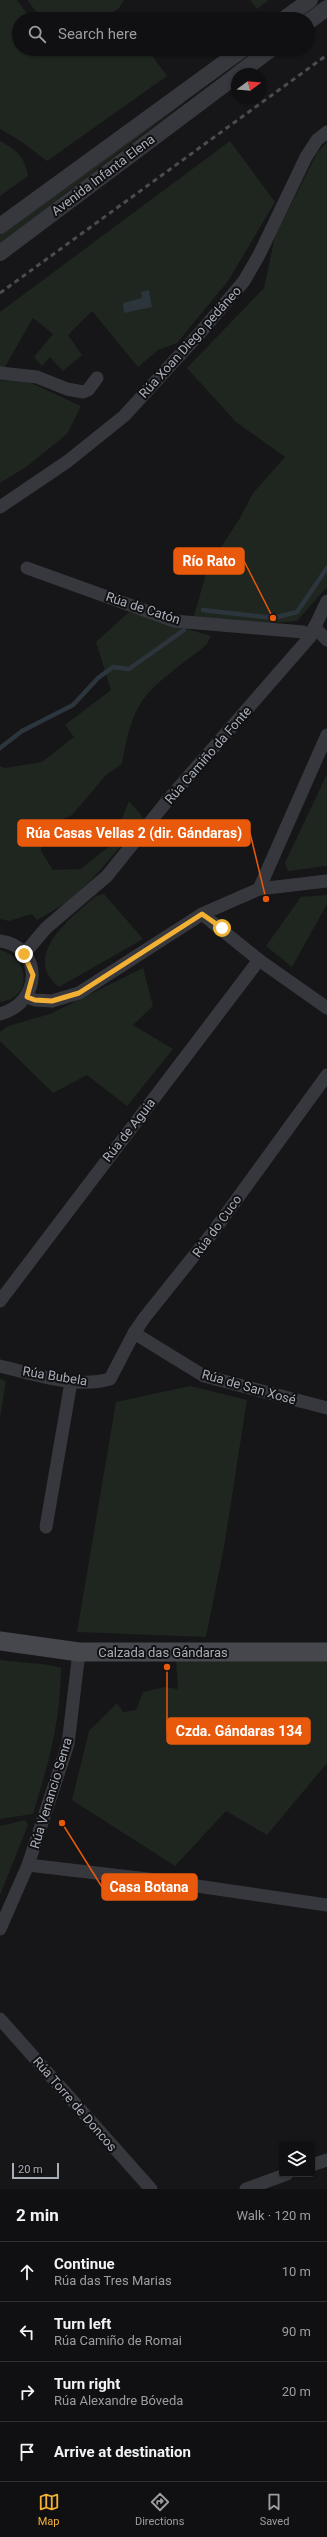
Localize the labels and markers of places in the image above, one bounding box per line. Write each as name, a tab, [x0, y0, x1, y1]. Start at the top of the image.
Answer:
callout: Río Rato	[174, 548, 244, 574]
callout: Rúa Casas Vellas 2 (dir. Gándaras)	[18, 820, 250, 846]
callout: Czda. Gándaras 134	[167, 1718, 310, 1744]
callout: Casa Botana	[102, 1874, 197, 1900]

